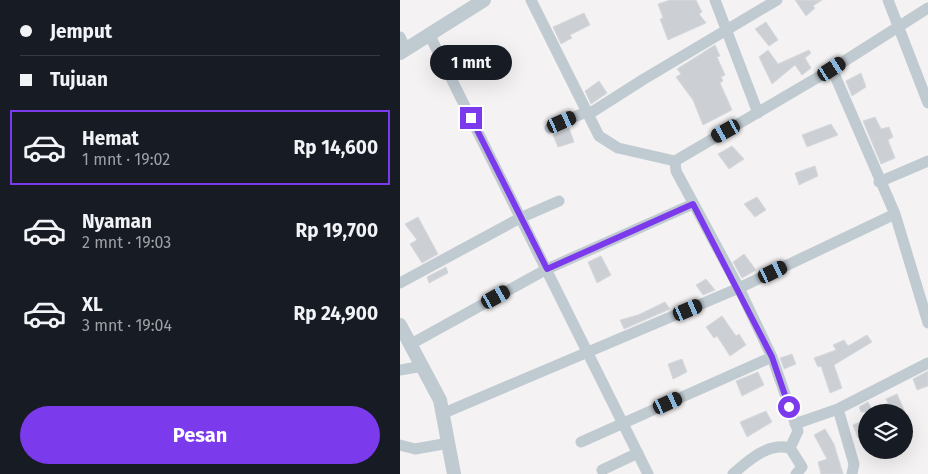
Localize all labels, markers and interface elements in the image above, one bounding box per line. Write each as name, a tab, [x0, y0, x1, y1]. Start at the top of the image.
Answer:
text: Jemput	[50, 20, 112, 43]
callout: 1 mnt	[430, 46, 512, 80]
text: 1 mnt	[451, 53, 491, 72]
car	[815, 55, 848, 83]
text: Tujuan	[50, 68, 108, 91]
route end	[460, 107, 482, 129]
car	[545, 109, 578, 135]
car	[709, 117, 742, 145]
icon: car	[22, 125, 67, 170]
text: Hemat	[82, 127, 139, 150]
text: Rp 14,600	[294, 136, 378, 159]
text: 1 mnt · 19:02	[82, 150, 170, 169]
icon: car	[22, 208, 67, 253]
text: Nyaman	[82, 210, 152, 233]
text: Rp 19,700	[296, 219, 378, 242]
text: 2 mnt · 19:03	[82, 233, 171, 252]
car	[756, 259, 789, 285]
car	[479, 283, 512, 311]
icon: car	[22, 291, 67, 336]
text: XL	[82, 293, 103, 316]
car	[671, 297, 704, 323]
text: Rp 24,900	[293, 302, 378, 325]
text: 3 mnt · 19:04	[82, 316, 172, 335]
car	[651, 390, 684, 416]
route start	[778, 396, 800, 418]
map controls	[858, 404, 913, 459]
button: layers	[858, 404, 913, 459]
button: Pesan	[20, 406, 380, 464]

